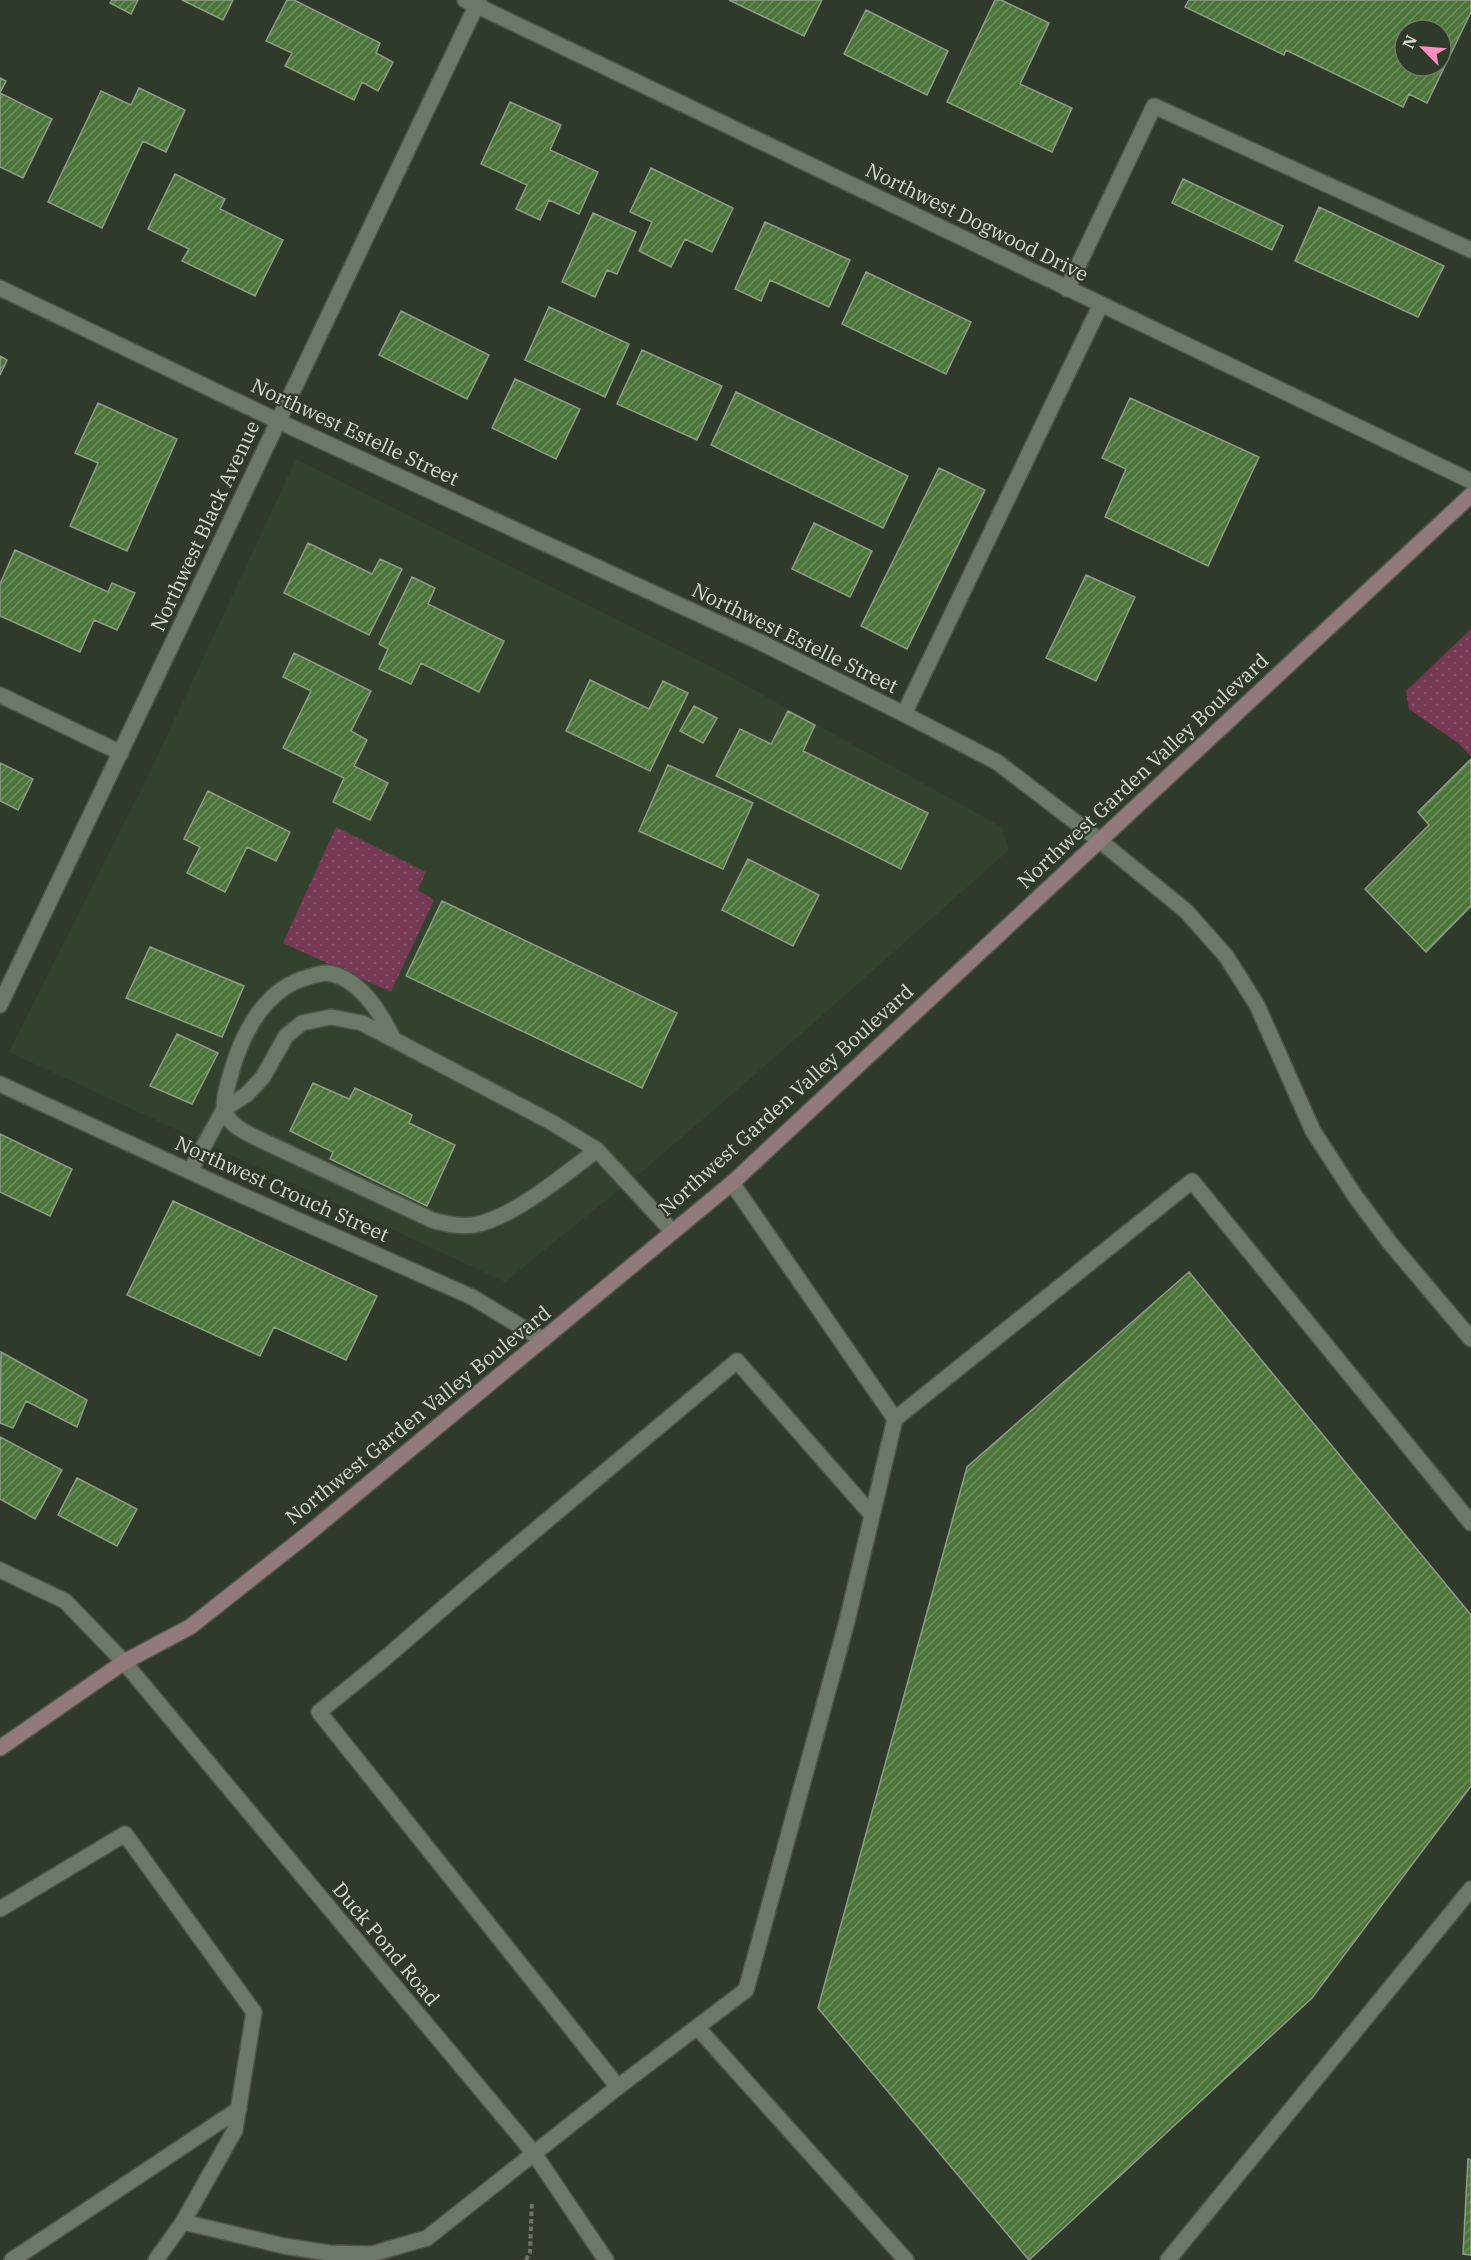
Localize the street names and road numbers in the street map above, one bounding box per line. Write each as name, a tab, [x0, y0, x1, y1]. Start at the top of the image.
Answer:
street label: Northwest Dogwood Drive	[861, 156, 1093, 287]
street label: Northwest Estelle Street	[247, 371, 463, 492]
street label: Northwest Black Avenue	[144, 416, 265, 636]
street label: Northwest Estelle Street	[688, 576, 903, 699]
street label: Northwest Garden Valley Boulevard	[1011, 647, 1274, 894]
street label: Northwest Garden Valley Boulevard	[652, 978, 919, 1221]
street label: Northwest Crouch Street	[171, 1129, 393, 1248]
street label: Northwest Garden Valley Boulevard	[279, 1299, 556, 1530]
street label: Duck Pond Road	[327, 1876, 446, 2011]

